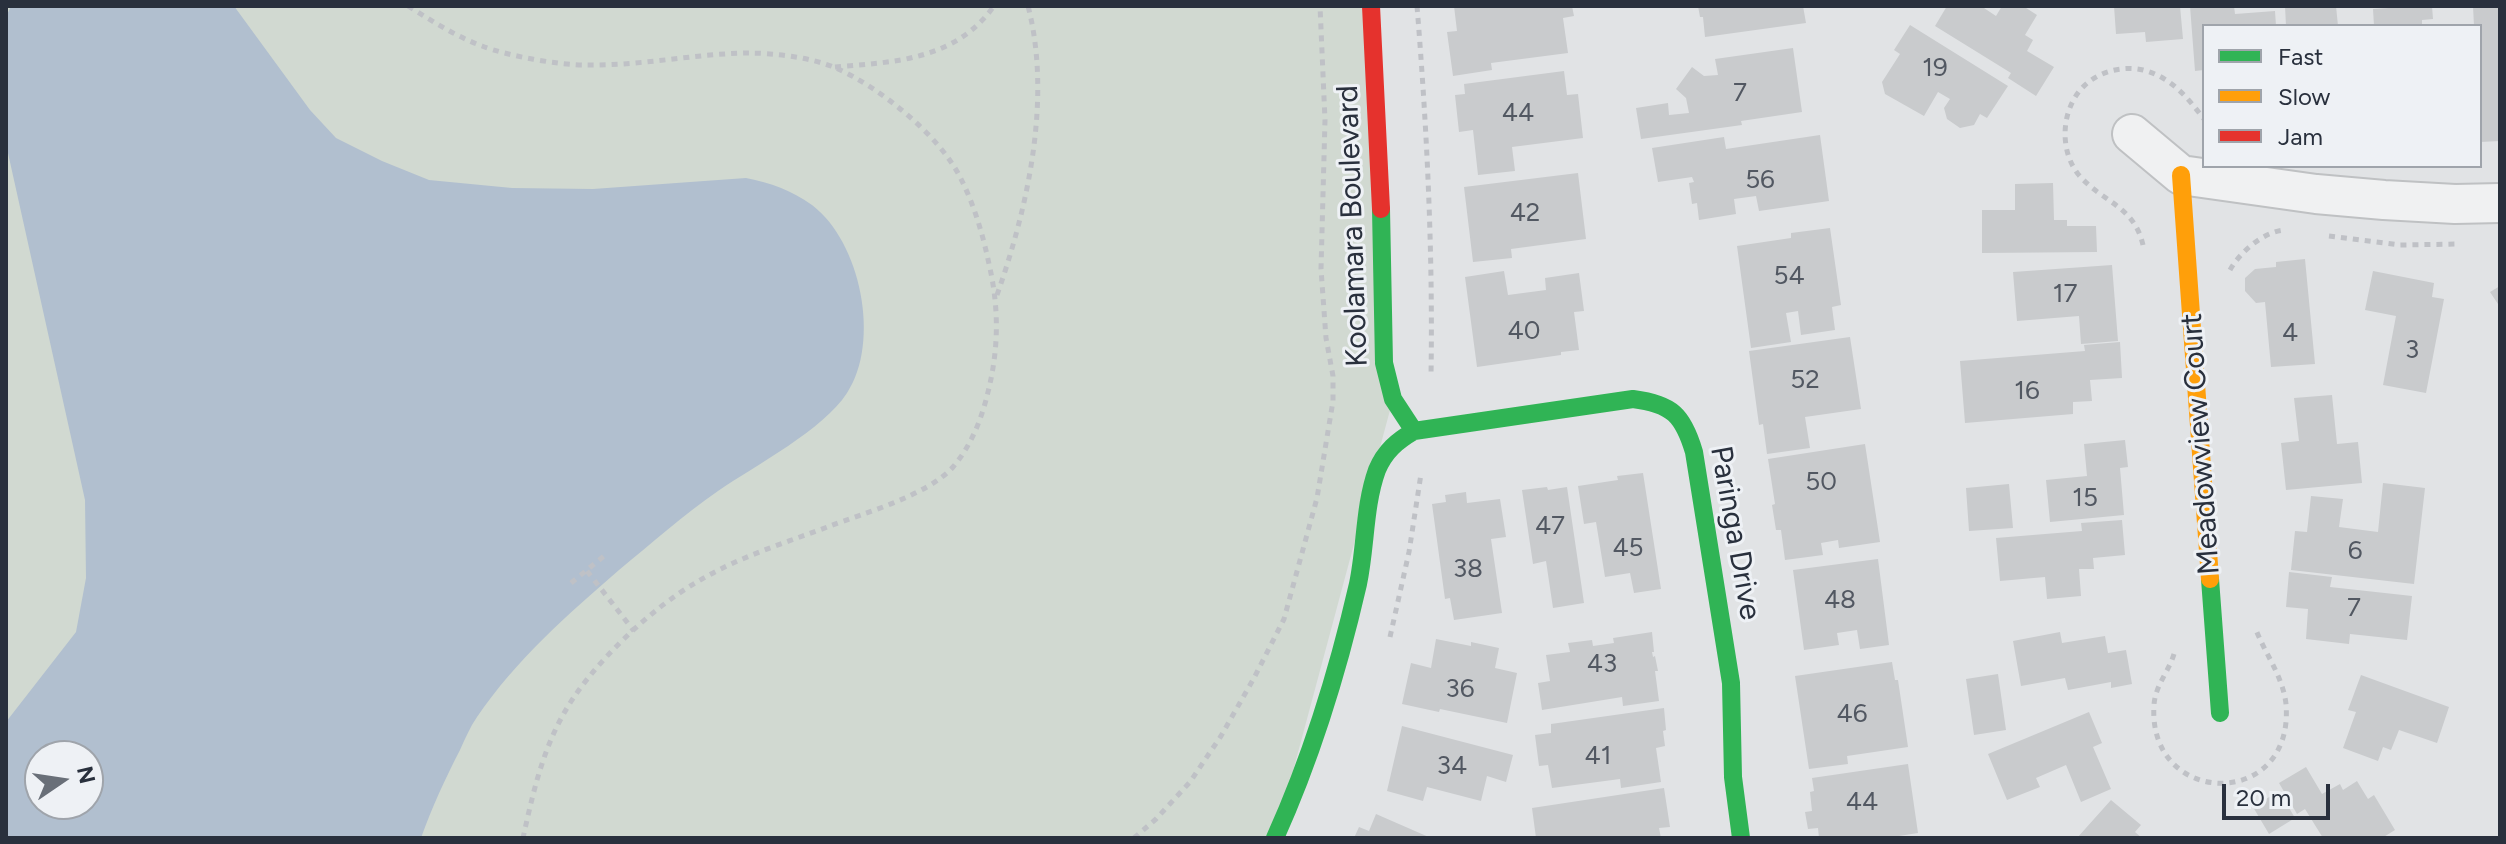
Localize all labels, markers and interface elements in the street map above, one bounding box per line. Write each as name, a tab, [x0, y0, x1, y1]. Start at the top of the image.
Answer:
legend	[2202, 24, 2482, 168]
text: Fast	[2278, 42, 2323, 71]
house number: 19	[1922, 52, 1948, 84]
house number: 7	[1733, 77, 1747, 109]
text: Slow	[2278, 82, 2330, 111]
street label: Koolamara Boulevard	[1330, 85, 1376, 367]
house number: 44	[1502, 97, 1534, 129]
text: Jam	[2278, 122, 2323, 151]
house number: 56	[1745, 164, 1775, 196]
house number: 42	[1510, 197, 1540, 229]
house number: 54	[1773, 260, 1805, 292]
house number: 17	[2053, 278, 2077, 310]
street label: Meadowview Court	[2174, 312, 2228, 576]
house number: 40	[1508, 315, 1540, 347]
house number: 4	[2282, 317, 2298, 349]
house number: 3	[2405, 334, 2419, 366]
house number: 52	[1790, 364, 1820, 396]
house number: 16	[2014, 375, 2040, 407]
street label: Paringa Drive	[1702, 443, 1768, 623]
house number: 50	[1805, 466, 1837, 498]
house number: 15	[2072, 482, 2098, 514]
house number: 47	[1535, 510, 1565, 542]
house number: 45	[1612, 532, 1644, 564]
house number: 6	[2348, 535, 2362, 567]
house number: 38	[1453, 553, 1483, 585]
house number: 48	[1824, 584, 1856, 616]
house number: 7	[2347, 592, 2361, 624]
house number: 43	[1587, 648, 1617, 680]
house number: 36	[1446, 673, 1474, 705]
house number: 46	[1837, 698, 1867, 730]
north arrow	[24, 740, 104, 820]
house number: 41	[1585, 740, 1611, 772]
house number: 34	[1437, 750, 1467, 782]
text: N	[71, 764, 101, 786]
scale bar	[2226, 768, 2334, 818]
text: 20 m	[2236, 783, 2291, 812]
house number: 44	[1846, 786, 1878, 818]

